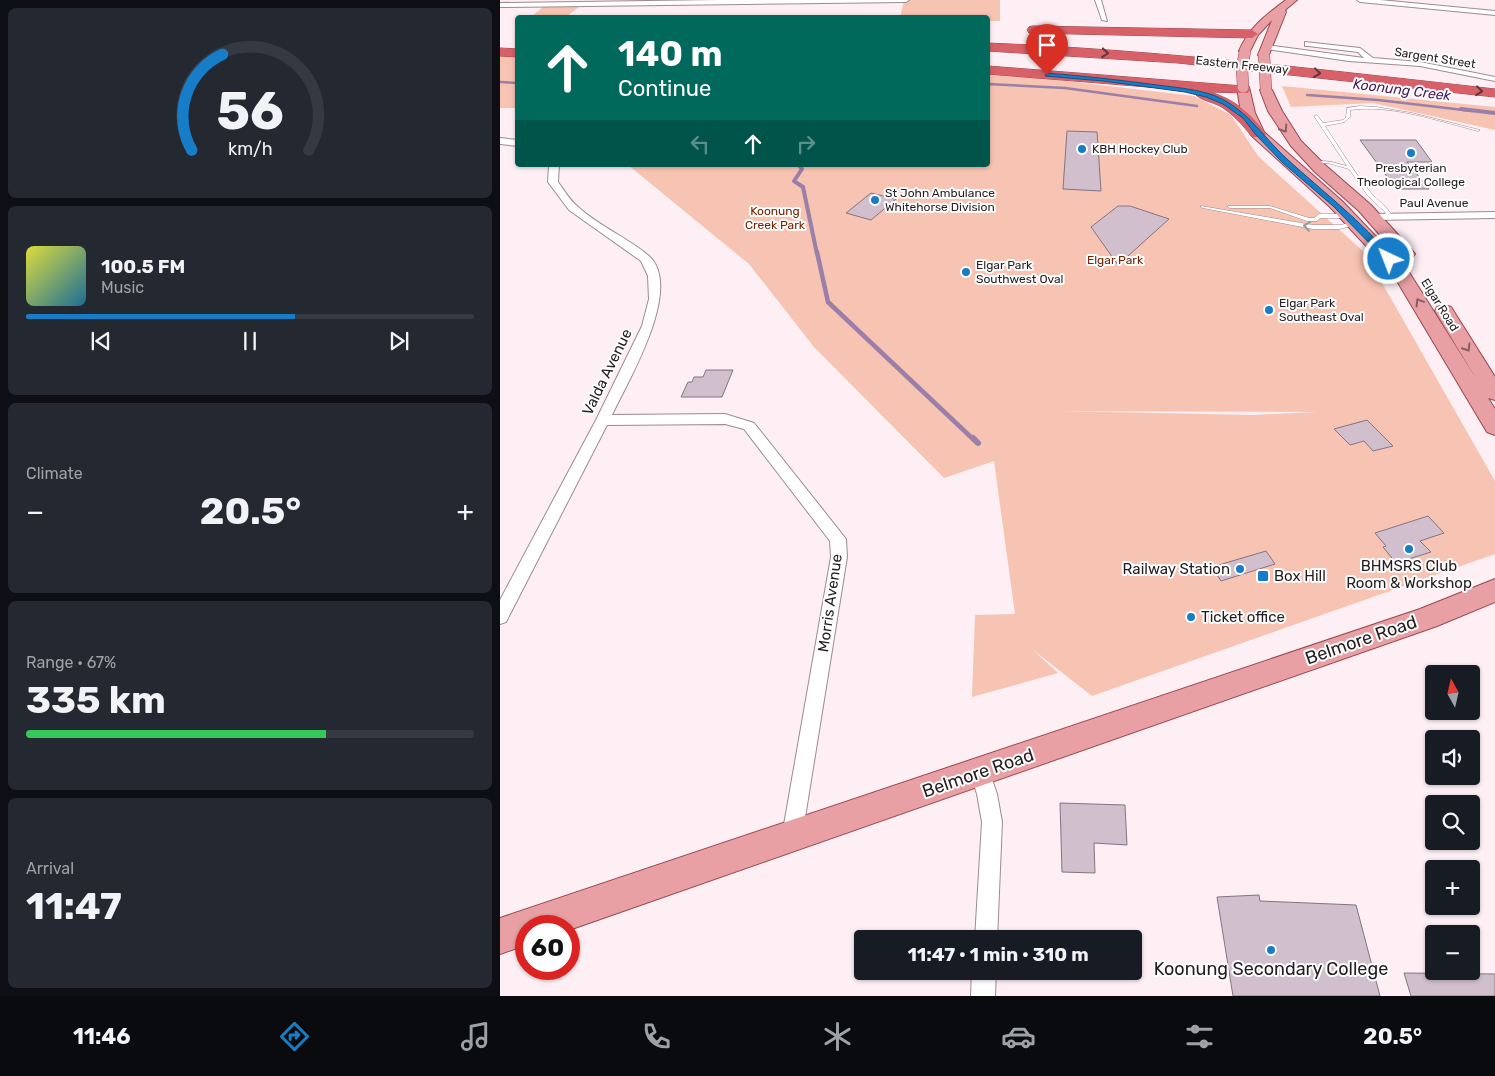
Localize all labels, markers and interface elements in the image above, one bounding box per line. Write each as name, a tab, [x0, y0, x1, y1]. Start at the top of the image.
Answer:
pin	[1026, 24, 1068, 75]
icon: arrive	[1033, 31, 1061, 59]
text: 140 m	[618, 33, 723, 75]
icon: ahead	[535, 35, 600, 100]
street label: Sargent Street	[1393, 45, 1477, 71]
one-way arrow	[1101, 47, 1109, 58]
street label: Eastern Freeway	[1195, 53, 1289, 77]
one-way arrow	[1313, 67, 1321, 78]
text: Continue	[618, 75, 711, 102]
water label: Koonung Creek	[1352, 76, 1453, 105]
text: 56	[216, 80, 284, 142]
one-way arrow	[1475, 85, 1483, 96]
one-way arrow	[1278, 124, 1288, 133]
icon: left	[686, 130, 714, 158]
icon: ahead	[739, 130, 767, 158]
icon: right	[792, 130, 820, 158]
text: km/h	[228, 138, 272, 159]
place label: KBH Hockey Club	[1092, 142, 1188, 156]
marker: KBH Hockey Club	[1076, 143, 1088, 155]
marker: Presbyterian Theological College	[1405, 147, 1417, 159]
place label: Presbyterian Theological College	[1357, 161, 1465, 189]
place label: St John Ambulance Whitehorse Division	[885, 186, 995, 214]
marker: St John Ambulance Whitehorse Division	[869, 194, 881, 206]
street label: Paul Avenue	[1399, 196, 1469, 210]
park label: Koonung Creek Park	[745, 204, 806, 232]
one-way arrow	[1303, 221, 1311, 232]
position arrow	[1362, 232, 1414, 284]
park label: Elgar Park	[1087, 253, 1144, 267]
text: 100.5 FM	[101, 255, 185, 278]
place label: Elgar Park Southwest Oval	[976, 258, 1064, 286]
marker: Elgar Park Southwest Oval	[960, 266, 972, 278]
street label: Elgar Road	[1418, 276, 1462, 334]
text: Music	[101, 278, 144, 297]
place label: Elgar Park Southeast Oval	[1279, 296, 1364, 324]
one-way arrow	[1416, 298, 1425, 307]
marker: Elgar Park Southeast Oval	[1263, 304, 1275, 316]
street label: Valda Avenue	[578, 326, 636, 418]
icon: previous	[87, 327, 115, 355]
icon: pause	[236, 327, 264, 355]
icon: next	[385, 327, 413, 355]
one-way arrow	[1461, 343, 1470, 352]
text: Climate	[26, 464, 83, 483]
text: 20.5°	[200, 488, 301, 534]
text: −	[26, 495, 44, 528]
text: +	[457, 495, 474, 528]
marker: BHMSRS Club Room & Workshop	[1403, 543, 1415, 555]
street label: Morris Avenue	[814, 553, 846, 653]
place label: BHMSRS Club Room & Workshop	[1346, 557, 1472, 592]
place label: Railway Station	[1123, 560, 1230, 578]
marker: Railway Station	[1234, 563, 1246, 575]
place label: Box Hill	[1274, 567, 1326, 585]
marker: Box Hill	[1256, 569, 1270, 583]
place label: Ticket office	[1201, 608, 1285, 626]
marker: Ticket office	[1185, 611, 1197, 623]
street label: Belmore Road	[1302, 611, 1420, 669]
text: Range · 67%	[26, 653, 116, 672]
north arrow	[1425, 665, 1480, 720]
map controls	[1425, 665, 1480, 980]
text: 335 km	[26, 677, 166, 723]
button: sound	[1425, 730, 1480, 785]
street label: Belmore Road	[919, 744, 1037, 802]
button: search	[1425, 795, 1480, 850]
text: Arrival	[26, 859, 74, 878]
button: +	[1425, 860, 1480, 915]
text: 11:47	[26, 883, 122, 929]
speed limit sign: 60	[515, 915, 580, 980]
button: −	[1425, 925, 1480, 980]
text: 11:47 · 1 min · 310 m	[907, 943, 1089, 966]
marker: Koonung Secondary College	[1265, 944, 1277, 956]
place label: Koonung Secondary College	[1154, 958, 1388, 980]
icon: directions	[277, 1019, 312, 1054]
icon: music	[458, 1019, 493, 1054]
icon: phone	[639, 1019, 674, 1054]
icon: climate	[820, 1019, 855, 1054]
icon: car	[1001, 1019, 1036, 1054]
icon: filters	[1182, 1019, 1217, 1054]
text: 11:46	[73, 1023, 131, 1050]
text: 20.5°	[1363, 1023, 1422, 1050]

